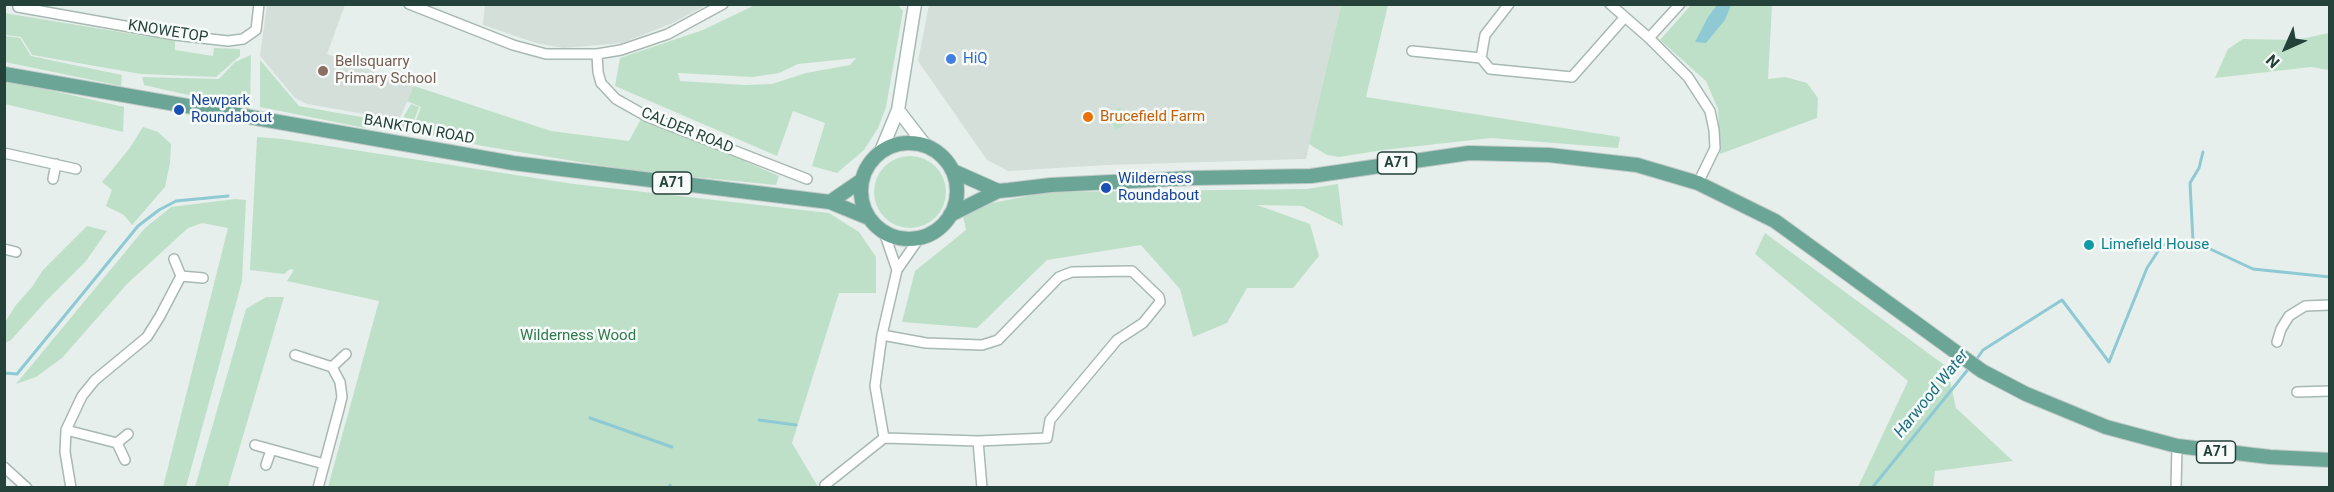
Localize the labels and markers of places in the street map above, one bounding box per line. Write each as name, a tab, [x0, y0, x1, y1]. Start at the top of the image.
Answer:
place label: HiQ	[963, 50, 988, 68]
marker: HiQ	[944, 52, 958, 66]
place label: Bellsquarry Primary School	[335, 53, 436, 88]
marker: Bellsquarry Primary School	[316, 64, 330, 78]
place label: Newpark Roundabout	[191, 92, 272, 127]
marker: Newpark Roundabout	[172, 103, 186, 117]
place label: Brucefield Farm	[1100, 108, 1205, 126]
marker: Brucefield Farm	[1081, 110, 1095, 124]
place label: Wilderness Roundabout	[1118, 170, 1199, 205]
marker: Wilderness Roundabout	[1099, 181, 1113, 195]
place label: Limefield House	[2101, 236, 2209, 254]
marker: Limefield House	[2082, 238, 2096, 252]

